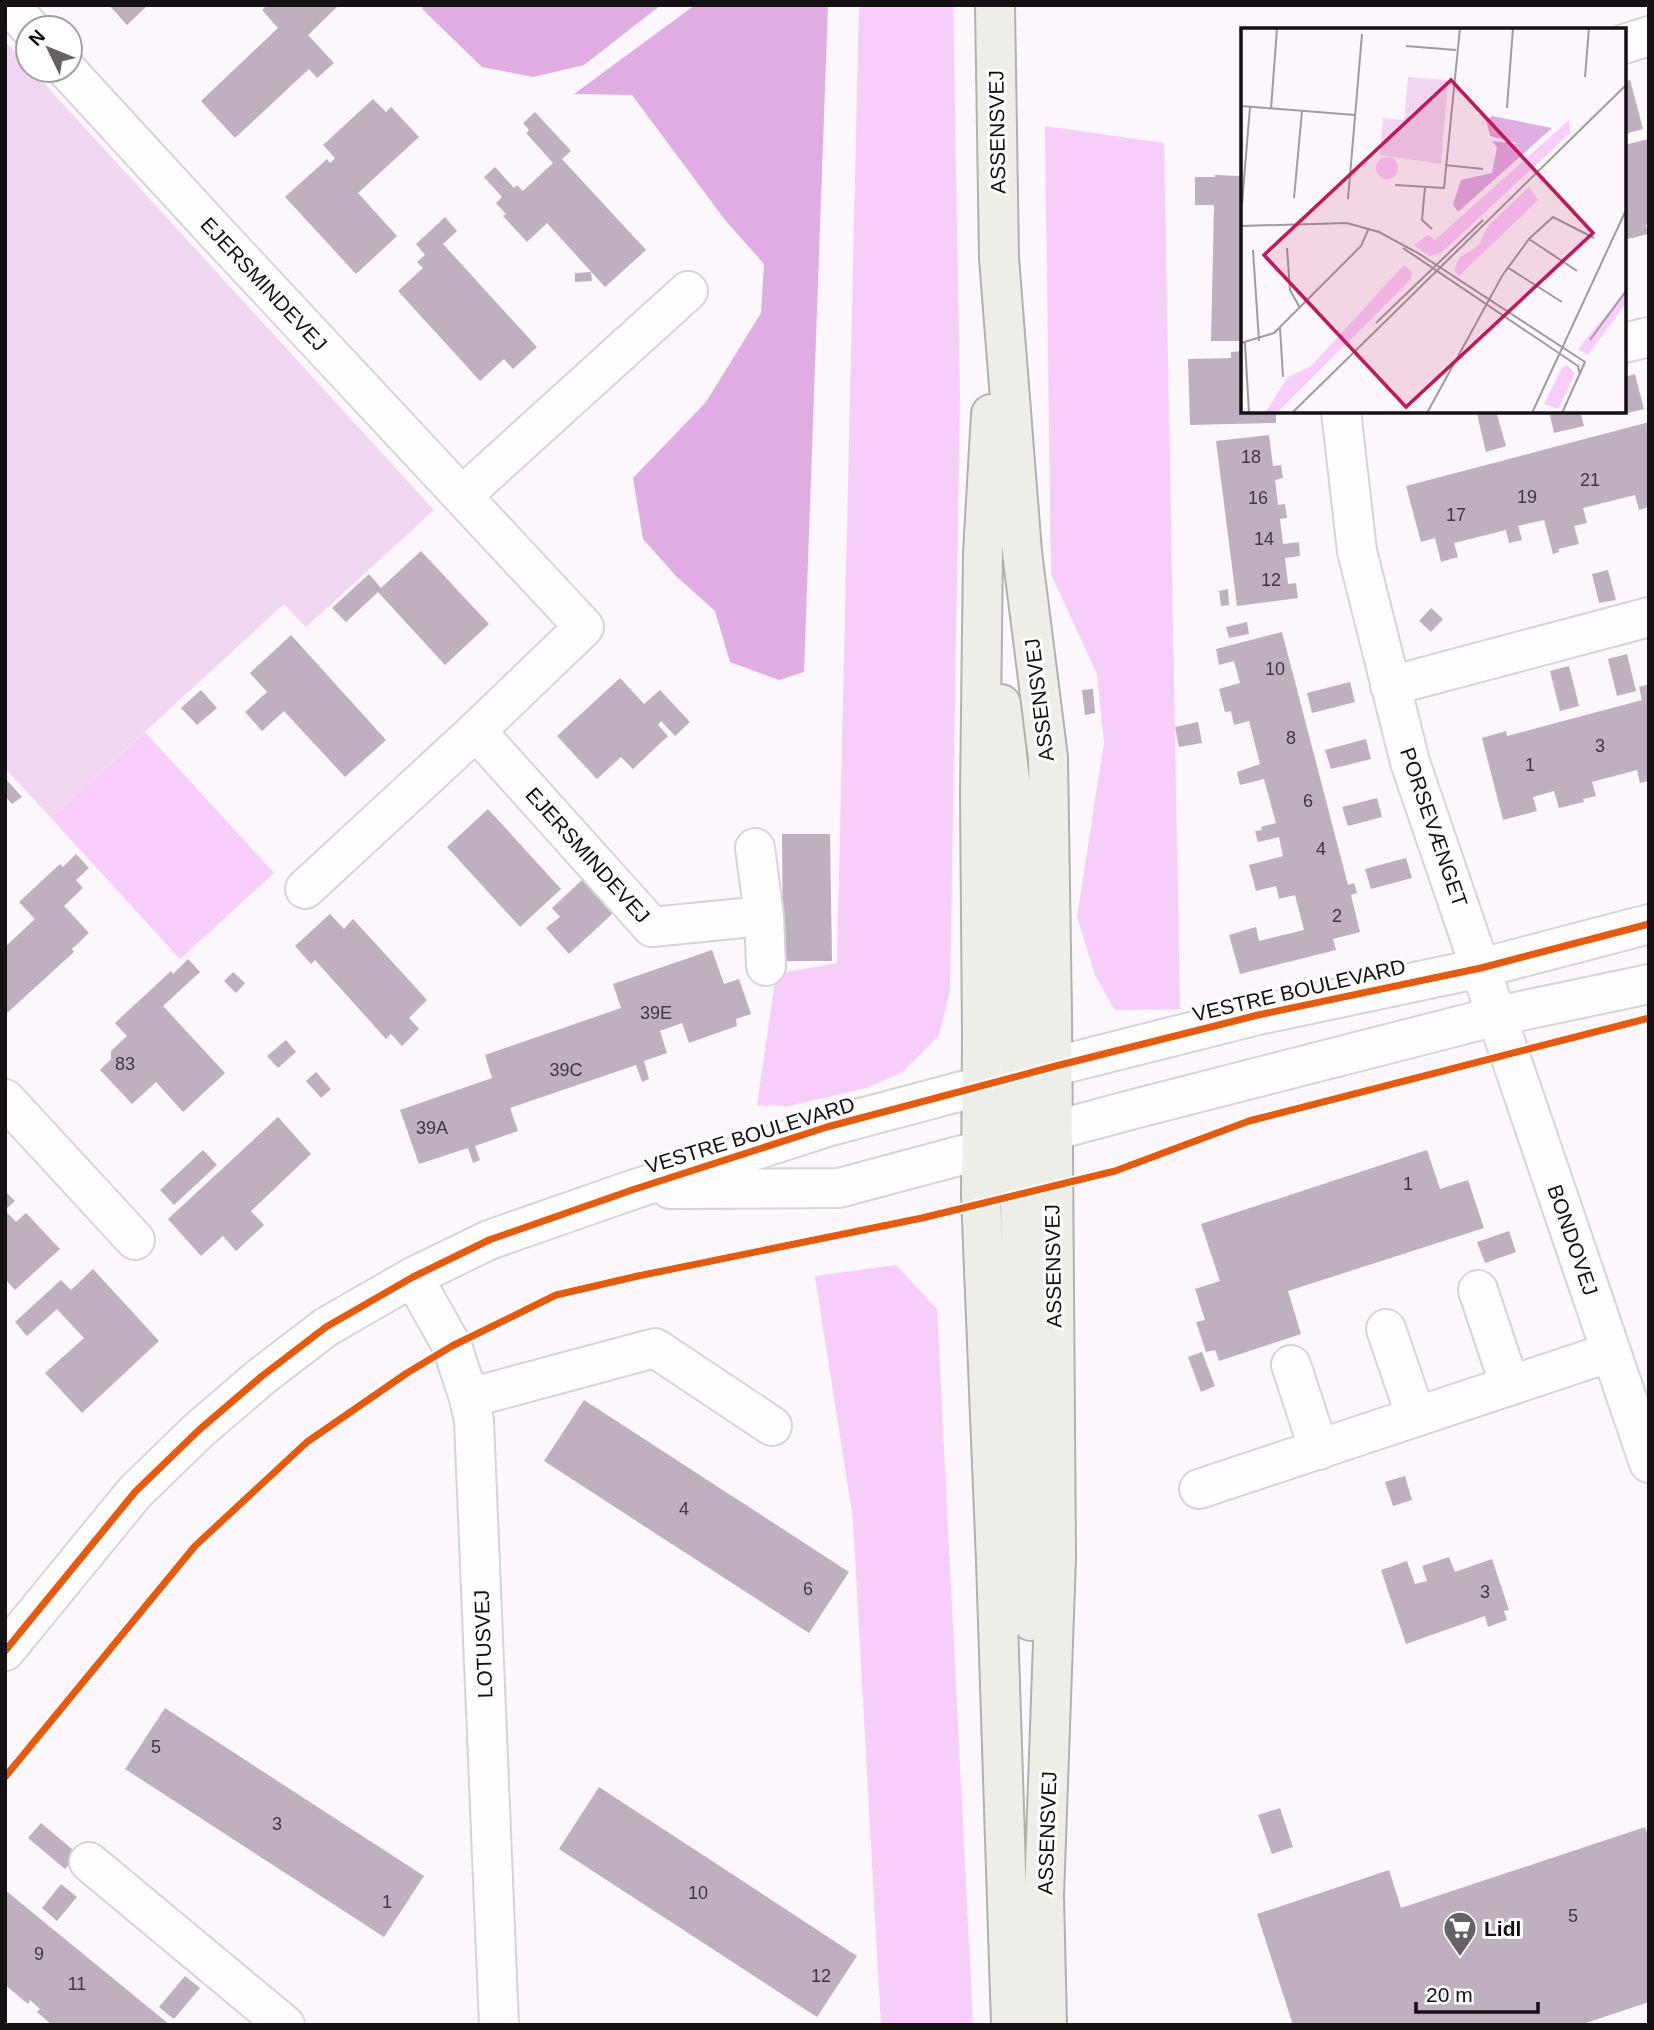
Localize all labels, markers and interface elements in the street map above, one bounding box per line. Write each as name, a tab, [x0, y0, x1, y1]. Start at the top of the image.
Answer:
north arrow	[14, 14, 84, 84]
text: N	[25, 26, 49, 50]
inset map	[1241, 28, 1626, 413]
street label: ASSENSVEJ	[984, 70, 1010, 194]
street label: EJERSMINDEVEJ	[196, 213, 332, 355]
house number: 18	[1241, 447, 1261, 467]
house number: 21	[1580, 470, 1600, 490]
house number: 19	[1517, 487, 1537, 507]
house number: 16	[1248, 488, 1268, 508]
house number: 17	[1446, 505, 1466, 525]
house number: 14	[1254, 529, 1274, 549]
house number: 12	[1261, 570, 1281, 590]
street label: ASSENSVEJ	[1020, 637, 1058, 763]
house number: 10	[1265, 659, 1285, 679]
house number: 8	[1286, 728, 1296, 748]
house number: 3	[1595, 736, 1605, 756]
street label: PORSEVÆNGET	[1396, 744, 1472, 910]
house number: 1	[1525, 755, 1535, 775]
street label: EJERSMINDEVEJ	[521, 783, 655, 927]
house number: 6	[1303, 791, 1313, 811]
house number: 4	[1316, 839, 1326, 859]
house number: 2	[1332, 906, 1342, 926]
street label: VESTRE BOULEVARD	[1190, 954, 1408, 1026]
house number: 39E	[640, 1003, 672, 1023]
house number: 83	[115, 1054, 135, 1074]
house number: 39C	[549, 1060, 583, 1080]
street label: VESTRE BOULEVARD	[642, 1092, 858, 1178]
house number: 39A	[416, 1118, 448, 1138]
house number: 1	[1403, 1174, 1413, 1194]
street label: BONDOVEJ	[1543, 1182, 1603, 1298]
street label: ASSENSVEJ	[1040, 1204, 1066, 1328]
house number: 4	[679, 1499, 689, 1519]
house number: 6	[803, 1579, 813, 1599]
house number: 3	[1480, 1582, 1490, 1602]
street label: LOTUSVEJ	[470, 1589, 496, 1699]
house number: 5	[151, 1737, 161, 1757]
street label: ASSENSVEJ	[1033, 1771, 1061, 1895]
house number: 3	[272, 1814, 282, 1834]
house number: 10	[688, 1883, 708, 1903]
house number: 1	[382, 1892, 392, 1912]
house number: 5	[1568, 1906, 1578, 1926]
supermarket icon: Lidl	[1441, 1909, 1479, 1958]
place label: Lidl	[1484, 1917, 1521, 1940]
house number: 9	[34, 1944, 44, 1964]
house number: 12	[811, 1966, 831, 1986]
scale bar	[1416, 1970, 1538, 2014]
house number: 11	[68, 1974, 86, 1994]
text: 20 m	[1426, 1983, 1473, 2006]

